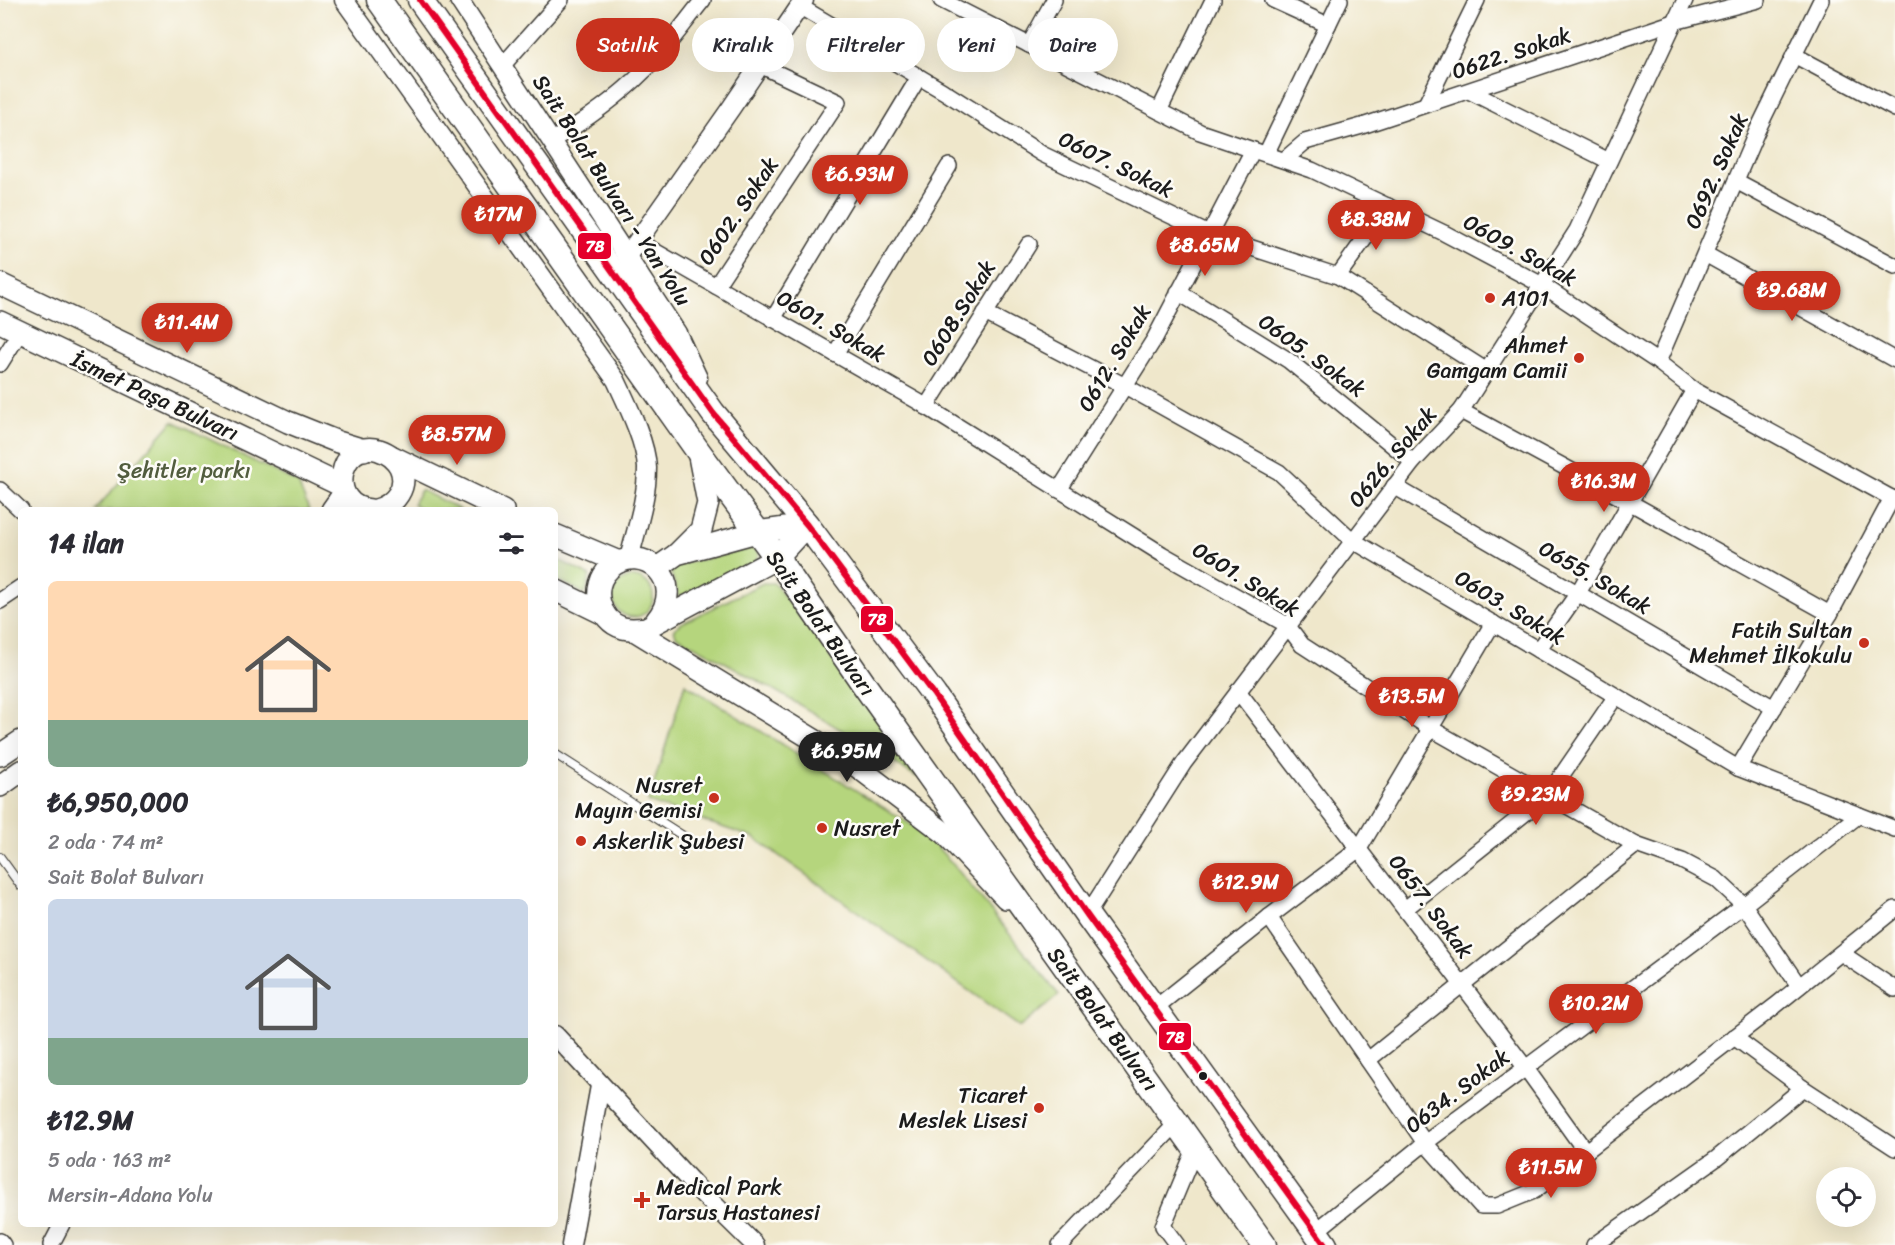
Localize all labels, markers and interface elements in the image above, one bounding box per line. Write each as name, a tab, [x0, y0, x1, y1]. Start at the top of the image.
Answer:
street label: 0622. Sokak	[1446, 15, 1576, 91]
chip: Satılık	[576, 18, 680, 72]
chip: Kiralık	[692, 18, 794, 72]
chip: Filtreler	[806, 18, 925, 72]
chip: Yeni	[937, 18, 1016, 72]
chip: Daire	[1028, 18, 1118, 72]
street label: Sait Bolat Bulvarı - Yan Yolu	[522, 66, 702, 314]
street label: 0692. Sokak	[1673, 106, 1759, 236]
street label: 0607. Sokak	[1051, 119, 1181, 209]
street label: 0602. Sokak	[687, 148, 789, 274]
pin: ₺6.93M	[811, 155, 909, 206]
text: ₺6.93M	[826, 157, 894, 192]
pin: ₺17M	[463, 195, 535, 246]
text: ₺17M	[475, 197, 523, 232]
pin: ₺8.38M	[1327, 200, 1425, 251]
text: ₺8.38M	[1342, 202, 1410, 237]
street label: 0609. Sokak	[1456, 203, 1585, 298]
pin: ₺8.65M	[1156, 226, 1254, 277]
text: ₺8.65M	[1170, 228, 1240, 263]
line badge: 78	[577, 232, 612, 260]
text: 78	[586, 232, 605, 261]
street label: 0608.Sokak	[910, 252, 1006, 374]
pin: ₺9.68M	[1743, 271, 1841, 322]
text: ₺9.68M	[1757, 273, 1827, 308]
street label: 0601. Sokak	[769, 279, 894, 373]
place label: A101	[1501, 279, 1549, 318]
marker: A101	[1483, 291, 1497, 305]
street label: 0612. Sokak	[1066, 296, 1162, 420]
street label: 0605. Sokak	[1250, 302, 1374, 408]
pin: ₺11.4M	[138, 303, 236, 354]
text: ₺11.4M	[155, 305, 219, 340]
place label: Ahmet Gamgam Camii	[1427, 326, 1568, 390]
street label: İsmet Paşa Bulvarı	[64, 340, 245, 452]
marker: Ahmet Gamgam Camii	[1572, 351, 1586, 365]
street label: 0626. Sokak	[1337, 397, 1447, 517]
pin: ₺8.57M	[408, 415, 506, 466]
text: ₺8.57M	[422, 417, 492, 452]
park label: Şehitler parkı	[117, 451, 251, 490]
pin: ₺16.3M	[1555, 462, 1653, 513]
text: ₺16.3M	[1572, 464, 1636, 499]
text: 14 ilan	[48, 520, 124, 566]
icon: filters	[495, 527, 528, 560]
street label: 0655. Sokak	[1531, 529, 1659, 625]
street label: 0601. Sokak	[1184, 530, 1308, 628]
street label: Sait Bolat Bulvarı	[756, 541, 886, 705]
street label: 0603. Sokak	[1447, 558, 1574, 656]
line badge: 78	[860, 605, 894, 633]
text: 78	[868, 605, 887, 634]
place label: Fatih Sultan Mehmet İlkokulu	[1689, 611, 1852, 675]
icon: home	[234, 620, 342, 728]
marker: Fatih Sultan Mehmet İlkokulu	[1857, 636, 1871, 650]
pin: ₺13.5M	[1363, 677, 1461, 728]
text: ₺13.5M	[1379, 679, 1445, 714]
pin: ₺6.95M	[798, 732, 896, 783]
text: ₺6.95M	[812, 734, 882, 769]
place label: Nusret Mayın Gemisi	[575, 766, 703, 830]
pin: ₺9.23M	[1487, 775, 1585, 826]
text: ₺9.23M	[1502, 777, 1570, 812]
text: ₺6,950,000	[48, 779, 189, 825]
marker: Nusret Mayın Gemisi	[707, 791, 721, 805]
place label: Nusret	[834, 809, 901, 848]
marker: Nusret	[815, 821, 829, 835]
place label: Askerlik Şubesi	[592, 822, 745, 861]
text: 2 oda · 74 m²	[48, 825, 164, 860]
marker: Askerlik Şubesi	[574, 834, 588, 848]
street label: 0657. Sokak	[1378, 845, 1484, 968]
text: Sait Bolat Bulvarı	[48, 860, 204, 895]
pin: ₺12.9M	[1197, 863, 1295, 914]
text: ₺12.9M	[1213, 865, 1279, 900]
icon: home	[234, 938, 342, 1046]
street label: Sait Bolat Bulvarı	[1037, 938, 1169, 1100]
pin: ₺10.2M	[1547, 984, 1645, 1035]
text: ₺10.2M	[1563, 986, 1629, 1021]
line badge: 78	[1158, 1022, 1192, 1051]
text: 78	[1166, 1023, 1185, 1052]
street label: 0634. Sokak	[1396, 1038, 1518, 1144]
unlabelled marker	[1197, 1070, 1209, 1082]
place label: Ticaret Meslek Lisesi	[899, 1076, 1028, 1140]
text: ₺12.9M	[48, 1097, 134, 1143]
marker: Ticaret Meslek Lisesi	[1032, 1101, 1046, 1115]
text: 5 oda · 163 m²	[48, 1143, 171, 1178]
pin: ₺11.5M	[1502, 1148, 1600, 1199]
text: ₺11.5M	[1520, 1150, 1582, 1185]
map controls	[1816, 1167, 1876, 1227]
button: locate	[1816, 1167, 1876, 1227]
place label: Medical Park Tarsus Hastanesi	[656, 1168, 821, 1232]
text: Mersin-Adana Yolu	[48, 1178, 213, 1213]
marker: Medical Park Tarsus Hastanesi	[633, 1191, 651, 1209]

